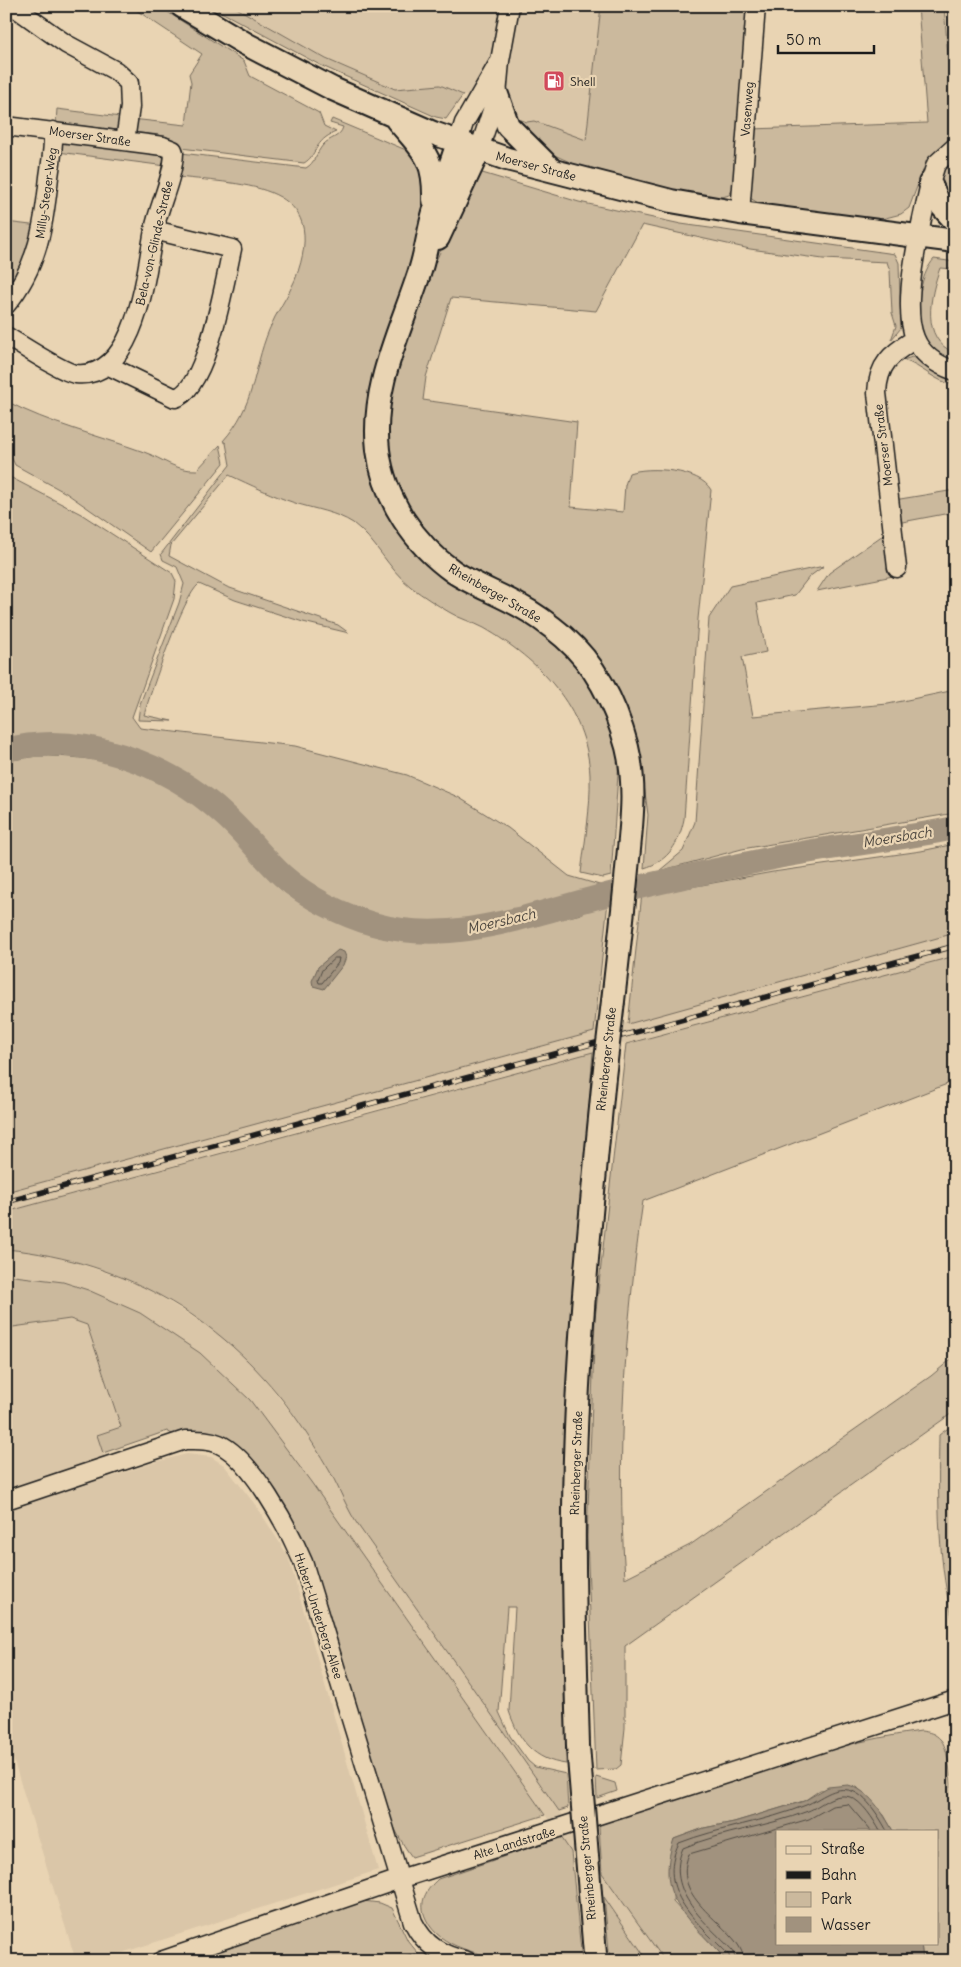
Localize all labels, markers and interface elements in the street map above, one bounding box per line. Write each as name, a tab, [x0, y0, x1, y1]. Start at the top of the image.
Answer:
scale bar	[778, 22, 875, 54]
text: 50 m	[786, 30, 821, 49]
fuel station icon: Shell	[542, 69, 566, 93]
place label: Shell	[570, 74, 595, 89]
street label: Vasenweg	[738, 81, 756, 137]
street label: Moerser Straße	[48, 123, 132, 149]
street label: Milly-Steger-Weg	[32, 146, 60, 240]
street label: Moerser Straße	[494, 148, 578, 184]
street label: Bela-von-Glinde-Straße	[132, 179, 176, 307]
street label: Moerser Straße	[871, 403, 895, 487]
street label: Rheinberger Straße	[446, 560, 544, 626]
water label: Moersbach	[861, 823, 934, 851]
water label: Moersbach	[465, 904, 538, 938]
street label: Rheinberger Straße	[593, 1006, 619, 1112]
street label: Rheinberger Straße	[567, 1410, 585, 1516]
street label: Hubert-Underberg-Allee	[292, 1551, 346, 1681]
street label: Rheinberger Straße	[575, 1815, 599, 1921]
street label: Alte Landstraße	[471, 1823, 557, 1863]
legend	[776, 1830, 938, 1944]
text: Straße	[821, 1839, 865, 1858]
text: Bahn	[821, 1865, 857, 1884]
text: Park	[821, 1889, 852, 1908]
text: Wasser	[821, 1915, 871, 1934]

